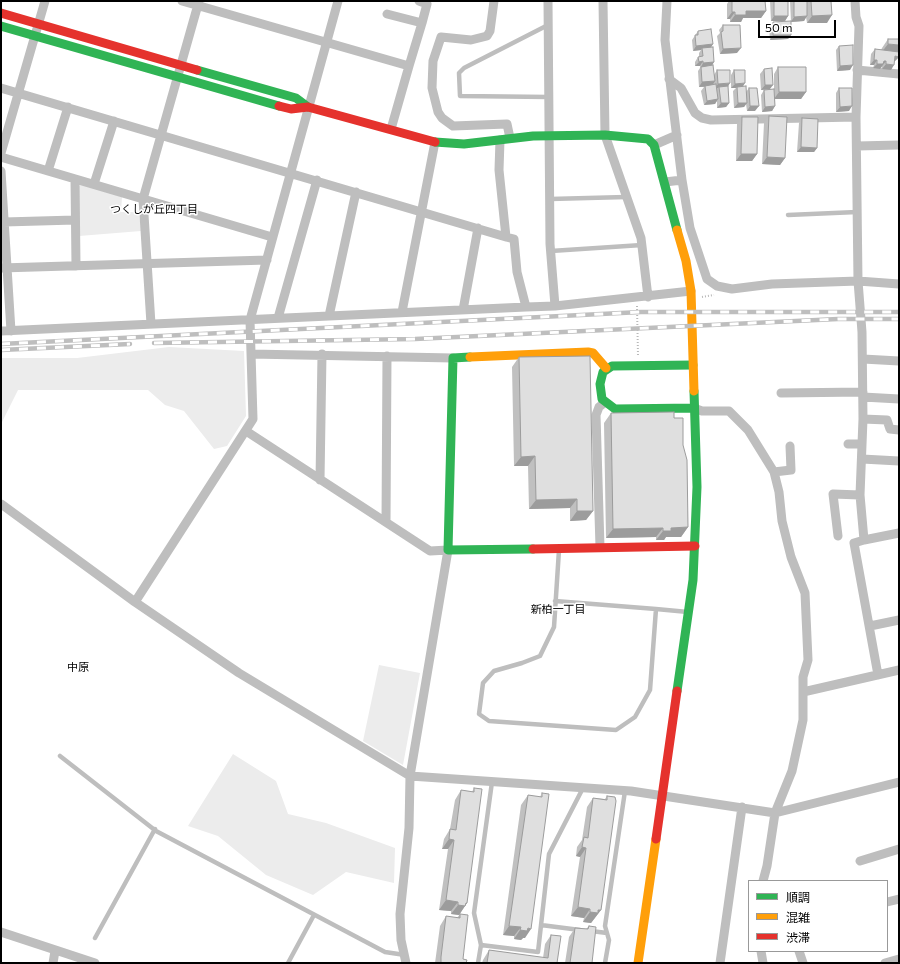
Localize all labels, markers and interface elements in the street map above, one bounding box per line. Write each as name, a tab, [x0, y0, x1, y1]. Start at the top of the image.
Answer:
scale bar	[760, 12, 838, 38]
text: 50 m	[765, 20, 793, 34]
district label: つくしが丘四丁目	[110, 202, 198, 216]
district label: 新柏一丁目	[531, 602, 585, 616]
district label: 中原	[67, 660, 89, 674]
legend	[748, 880, 888, 952]
text: 順調	[786, 890, 810, 904]
text: 混雑	[786, 910, 810, 924]
text: 渋滞	[786, 930, 810, 944]

